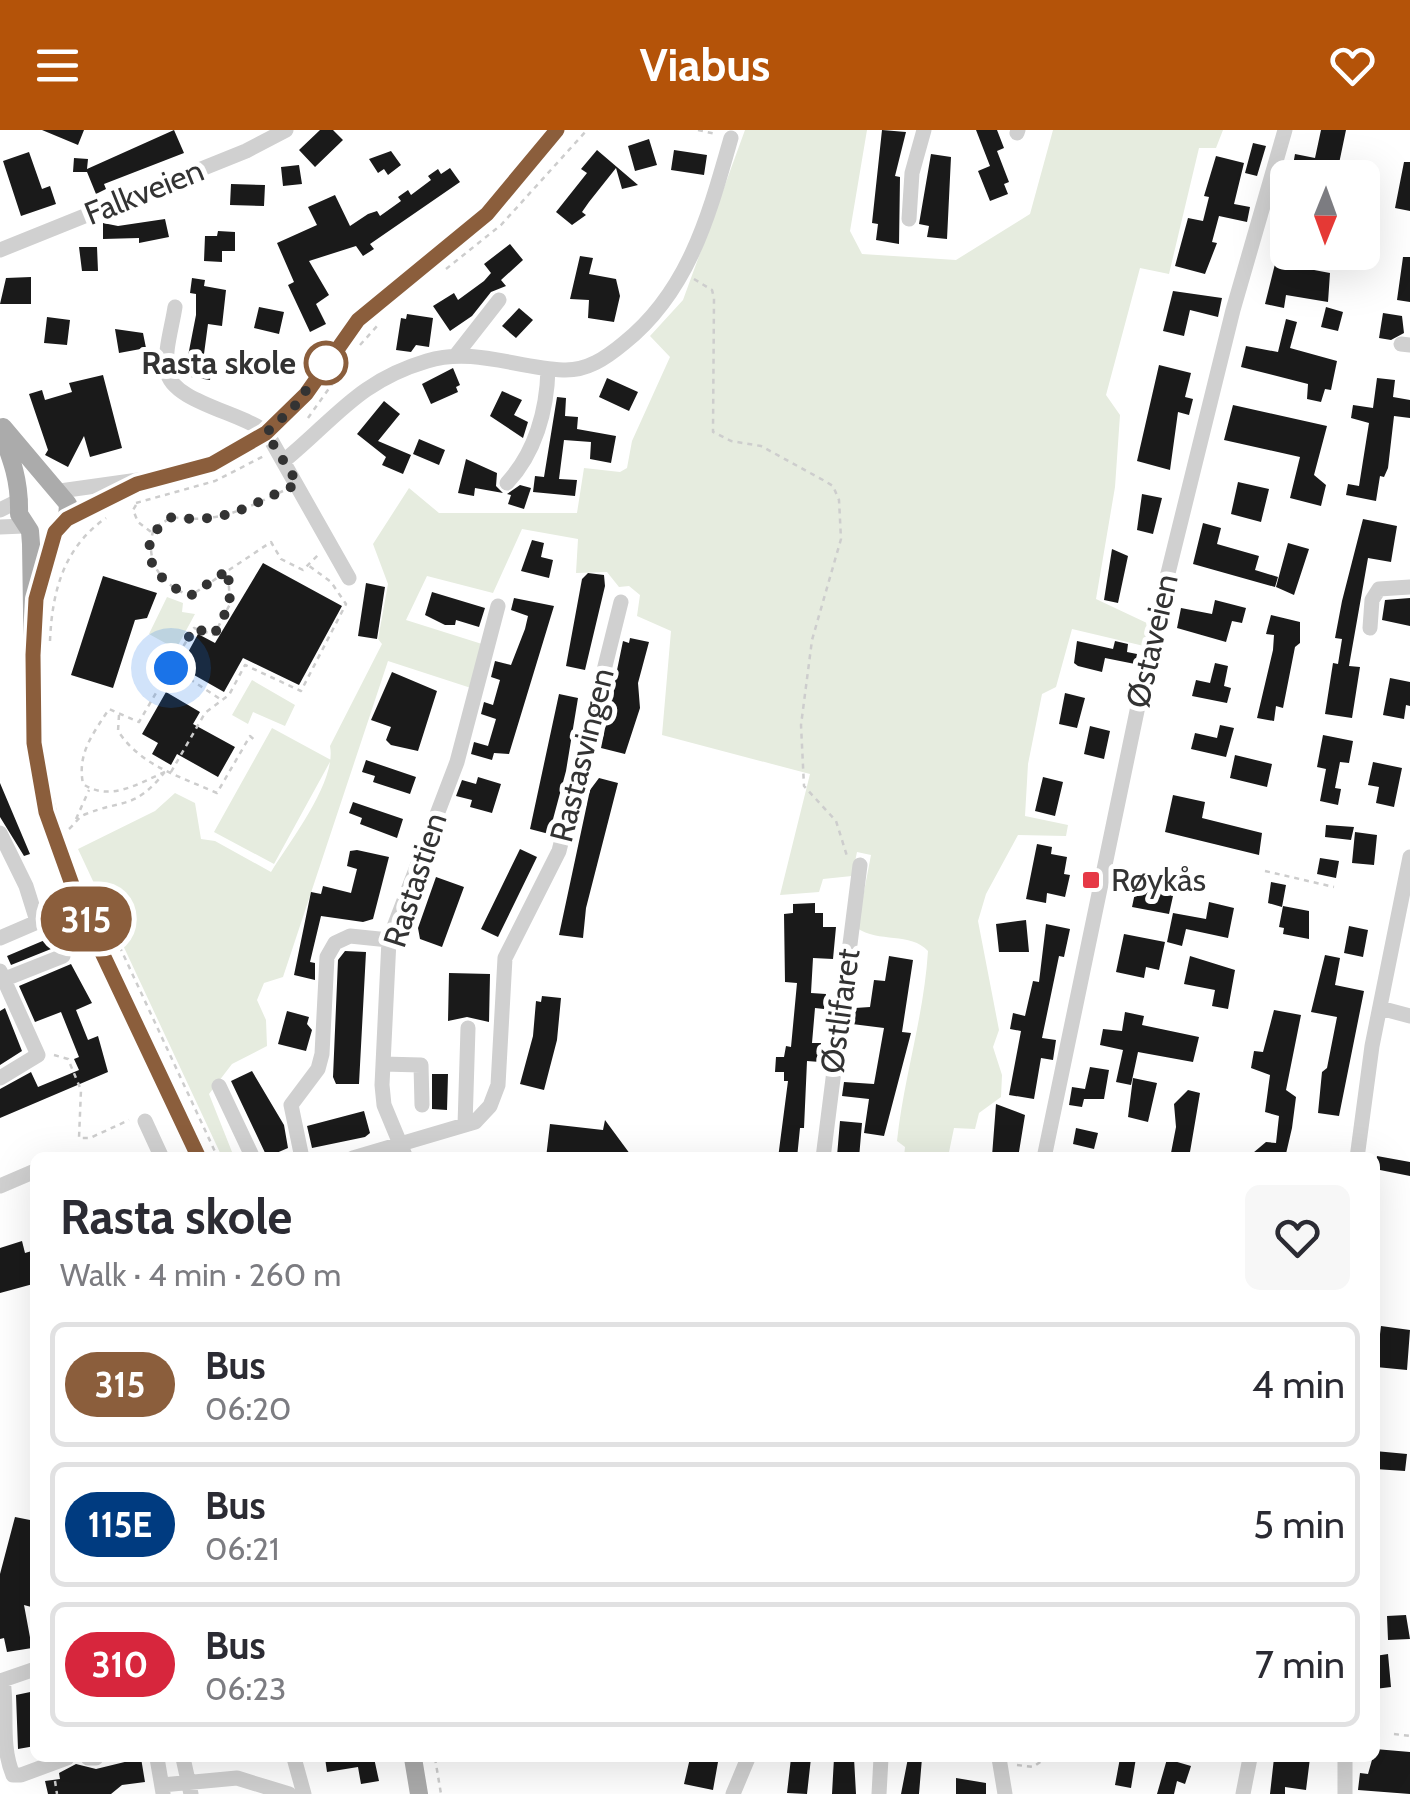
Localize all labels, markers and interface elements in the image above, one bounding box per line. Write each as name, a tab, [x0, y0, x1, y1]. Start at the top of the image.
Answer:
icon: menu	[30, 38, 85, 93]
text: Viabus	[640, 38, 770, 92]
icon: heart	[1325, 38, 1380, 93]
street label: Falkveien	[79, 150, 209, 233]
north arrow	[1270, 160, 1380, 270]
map controls	[1270, 160, 1380, 270]
marker: Rasta skole	[305, 342, 347, 384]
place label: Rasta skole	[141, 343, 296, 382]
street label: Østaveien	[1117, 570, 1186, 712]
your location	[146, 643, 196, 693]
street label: Rastasvingen	[541, 664, 622, 846]
street label: Rastastien	[375, 808, 455, 952]
place label: Røykås	[1111, 860, 1206, 899]
marker: Røykås	[1080, 869, 1102, 891]
line badge: 315	[28, 886, 144, 952]
text: 315	[61, 898, 111, 941]
street label: Østlifaret	[811, 946, 868, 1076]
button: heart	[1245, 1185, 1350, 1290]
text: Rasta skole	[60, 1188, 292, 1246]
text: Walk · 4 min · 260 m	[60, 1255, 341, 1294]
text: Bus	[205, 1342, 266, 1389]
text: 4 min	[1252, 1361, 1345, 1408]
text: 315	[95, 1363, 145, 1406]
text: 06:20	[205, 1389, 291, 1428]
text: Bus	[205, 1482, 266, 1529]
text: 5 min	[1253, 1501, 1345, 1548]
text: 115E	[88, 1503, 152, 1546]
text: 06:21	[205, 1529, 279, 1568]
text: Bus	[205, 1622, 266, 1669]
text: 7 min	[1255, 1641, 1345, 1688]
text: 310	[92, 1643, 148, 1686]
text: 06:23	[205, 1669, 286, 1708]

